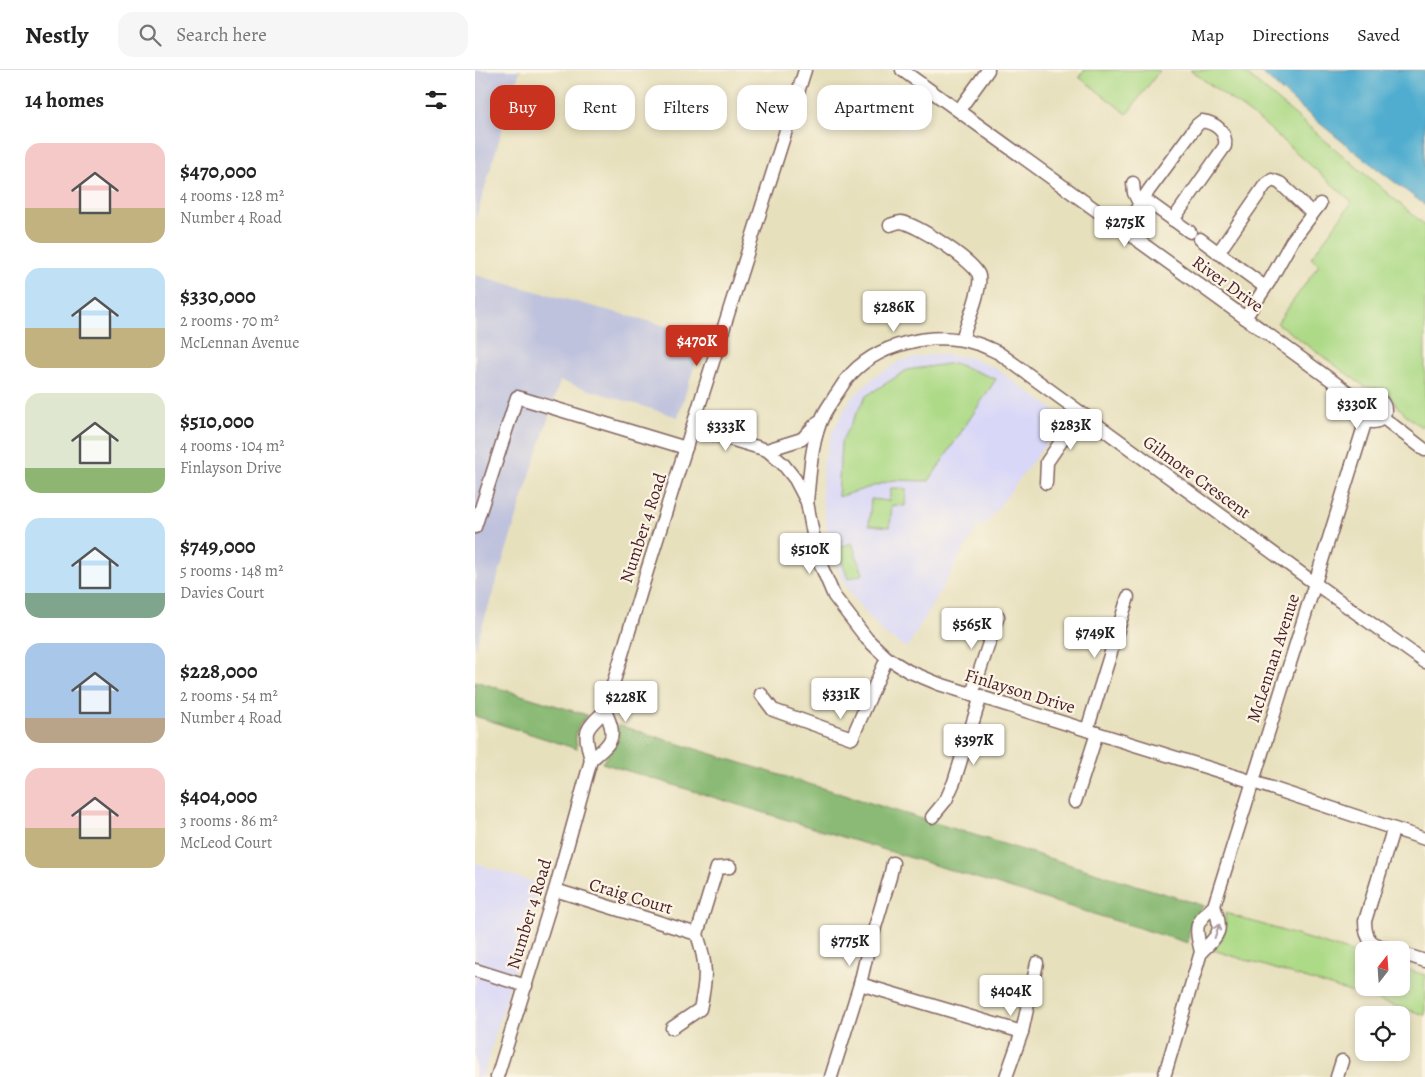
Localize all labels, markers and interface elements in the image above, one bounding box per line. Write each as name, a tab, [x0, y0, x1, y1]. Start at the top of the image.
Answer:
search box	[118, 12, 468, 57]
text: Nestly	[25, 19, 88, 51]
icon: search	[136, 21, 164, 49]
text: Search here	[176, 22, 267, 48]
text: Map	[1191, 23, 1224, 47]
text: Directions	[1252, 23, 1329, 47]
text: Saved	[1357, 23, 1400, 47]
chip: Buy	[490, 85, 555, 130]
chip: Rent	[565, 85, 635, 130]
chip: Filters	[645, 85, 727, 130]
chip: New	[737, 85, 807, 130]
chip: Apartment	[817, 85, 932, 130]
text: 14 homes	[25, 86, 104, 114]
icon: filters	[422, 86, 450, 114]
text: $470,000	[180, 157, 257, 185]
icon: home	[65, 163, 125, 223]
text: 4 rooms · 128 m²	[180, 185, 284, 207]
pin: $275K	[1090, 206, 1160, 248]
text: Number 4 Road	[180, 207, 282, 229]
text: $275K	[1105, 211, 1145, 233]
street label: River Drive	[1188, 250, 1268, 318]
text: $330,000	[180, 282, 256, 310]
icon: home	[65, 288, 125, 348]
pin: $286K	[859, 290, 929, 333]
text: $286K	[874, 296, 914, 318]
text: 2 rooms · 70 m²	[180, 310, 279, 332]
pin: $470K	[662, 324, 732, 367]
text: $470K	[677, 330, 717, 352]
text: McLennan Avenue	[180, 332, 299, 354]
pin: $330K	[1322, 388, 1392, 430]
text: $330K	[1337, 393, 1377, 415]
text: $510,000	[180, 407, 254, 435]
pin: $283K	[1036, 408, 1106, 451]
pin: $333K	[691, 410, 761, 452]
icon: home	[65, 413, 125, 473]
text: $283K	[1051, 414, 1091, 436]
text: $333K	[707, 415, 745, 437]
street label: Gilmore Crescent	[1138, 430, 1256, 524]
text: 4 rooms · 104 m²	[180, 435, 285, 457]
text: Finlayson Drive	[180, 457, 282, 479]
street label: Number 4 Road	[614, 470, 672, 586]
text: $749,000	[180, 532, 256, 560]
pin: $510K	[775, 532, 845, 575]
icon: home	[65, 538, 125, 598]
text: $510K	[791, 538, 829, 560]
text: 5 rooms · 148 m²	[180, 560, 283, 582]
text: Davies Court	[180, 582, 265, 604]
street label: McLennan Avenue	[1241, 590, 1305, 726]
pin: $565K	[937, 608, 1007, 650]
text: $565K	[952, 613, 992, 635]
pin: $749K	[1060, 616, 1130, 659]
text: $749K	[1075, 622, 1115, 644]
text: $228,000	[180, 657, 258, 685]
icon: home	[65, 663, 125, 723]
street label: Finlayson Drive	[962, 663, 1078, 719]
pin: $331K	[806, 678, 876, 720]
pin: $228K	[591, 680, 661, 723]
text: $331K	[822, 683, 860, 705]
text: 2 rooms · 54 m²	[180, 685, 278, 707]
text: $228K	[605, 686, 647, 708]
text: Number 4 Road	[180, 707, 282, 729]
pin: $397K	[939, 724, 1009, 766]
text: $397K	[954, 729, 994, 751]
text: $404,000	[180, 782, 257, 810]
icon: home	[65, 788, 125, 848]
text: 3 rooms · 86 m²	[180, 810, 278, 832]
text: McLeod Court	[180, 832, 272, 854]
street label: Number 4 Road	[501, 855, 557, 972]
street label: Craig Court	[586, 872, 676, 920]
pin: $775K	[815, 924, 885, 967]
one-way arrow	[1213, 924, 1222, 939]
text: $775K	[831, 930, 869, 952]
north arrow	[1355, 941, 1410, 996]
map controls	[1355, 941, 1410, 1061]
pin: $404K	[976, 974, 1046, 1017]
text: $404K	[990, 980, 1032, 1002]
button: locate	[1355, 1006, 1410, 1061]

